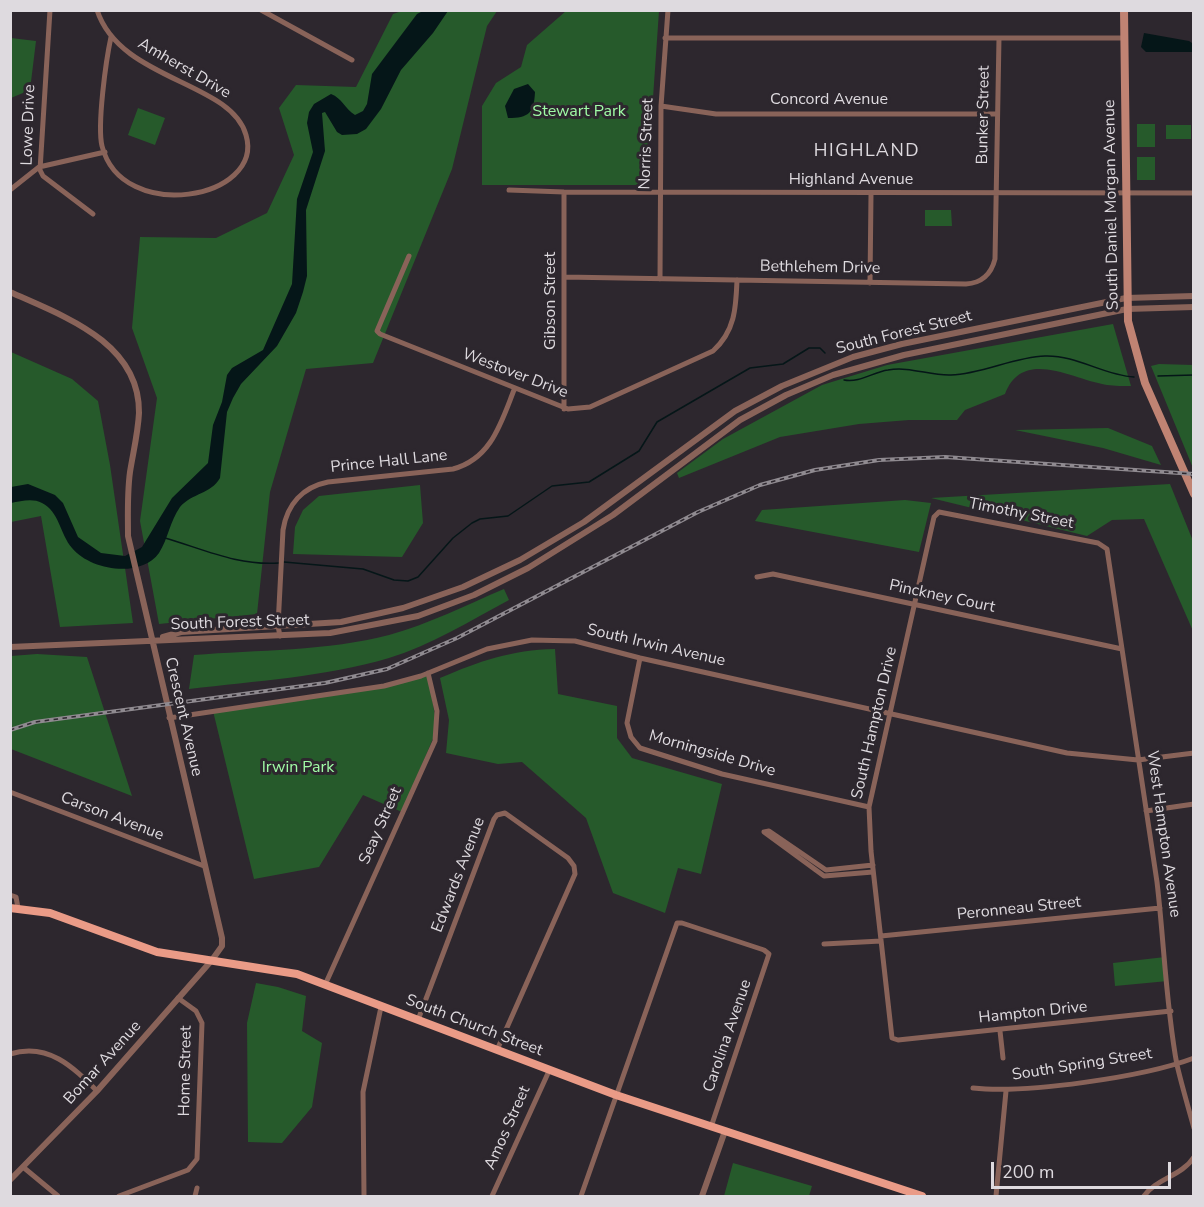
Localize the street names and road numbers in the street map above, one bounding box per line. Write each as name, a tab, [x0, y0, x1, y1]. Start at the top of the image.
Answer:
street label: Amherst Drive	[134, 35, 234, 103]
street label: Bunker Street	[974, 65, 994, 165]
street label: Lowe Drive	[18, 84, 40, 166]
street label: Concord Avenue	[770, 90, 888, 110]
street label: Norris Street	[636, 98, 658, 190]
street label: South Daniel Morgan Avenue	[1101, 99, 1123, 311]
street label: Highland Avenue	[789, 170, 913, 190]
street label: Gibson Street	[541, 252, 561, 350]
street label: Bethlehem Drive	[760, 257, 880, 279]
street label: South Forest Street	[834, 307, 974, 359]
street label: Westover Drive	[460, 345, 570, 403]
street label: Prince Hall Lane	[330, 446, 448, 478]
street label: Timothy Street	[967, 494, 1075, 534]
street label: Pinckney Court	[887, 576, 997, 618]
street label: South Forest Street	[170, 611, 310, 635]
street label: South Irwin Avenue	[585, 621, 727, 671]
street label: South Hampton Drive	[848, 645, 902, 801]
street label: Crescent Avenue	[160, 656, 206, 778]
street label: Morningside Drive	[646, 727, 778, 781]
street label: West Hampton Avenue	[1142, 749, 1184, 919]
street label: Seay Street	[355, 784, 407, 868]
street label: Carson Avenue	[58, 789, 166, 845]
street label: Edwards Avenue	[428, 815, 490, 935]
street label: Peronneau Street	[956, 893, 1082, 925]
street label: Carolina Avenue	[700, 977, 756, 1095]
street label: South Church Street	[403, 991, 545, 1061]
street label: Hampton Drive	[978, 998, 1088, 1028]
street label: Bomar Avenue	[60, 1017, 146, 1109]
street label: Home Street	[176, 1025, 196, 1117]
street label: South Spring Street	[1011, 1044, 1153, 1086]
street label: Amos Street	[481, 1083, 535, 1173]

